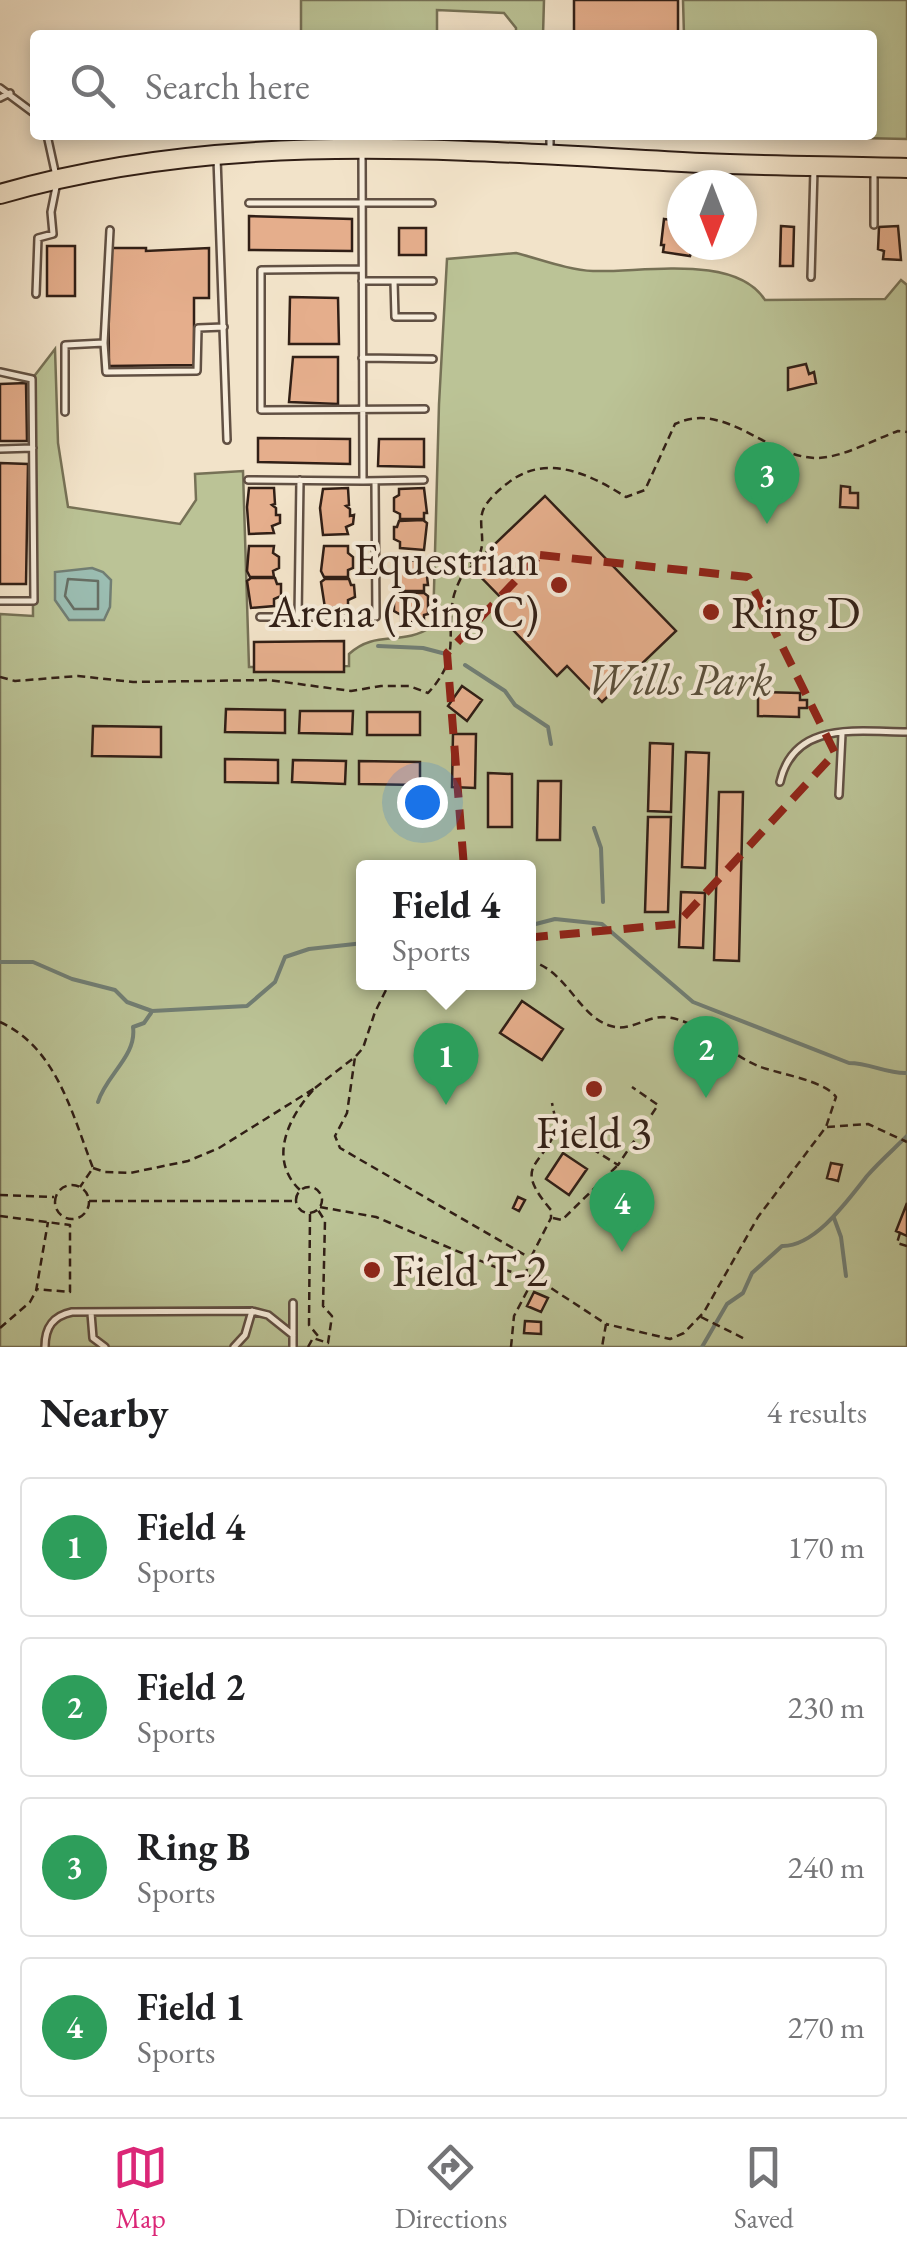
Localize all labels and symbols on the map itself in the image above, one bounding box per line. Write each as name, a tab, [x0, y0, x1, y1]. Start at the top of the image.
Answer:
north arrow	[667, 170, 757, 260]
pin: 3	[734, 442, 800, 524]
place label: Equestrian Arena (Ring C)	[268, 530, 539, 640]
marker: Equestrian Arena (Ring C)	[548, 574, 570, 596]
place label: Ring D	[731, 583, 860, 641]
marker: Ring D	[700, 601, 722, 623]
park label: Wills Park	[585, 650, 773, 708]
your location	[397, 777, 448, 828]
pin: 2	[674, 1016, 738, 1098]
pin: 1	[414, 1022, 478, 1105]
marker: Field 3	[583, 1078, 605, 1100]
place label: Field 3	[536, 1103, 652, 1161]
pin: 4	[590, 1170, 654, 1252]
place label: Field T-2	[392, 1241, 548, 1299]
marker: Field T-2	[361, 1259, 383, 1281]

